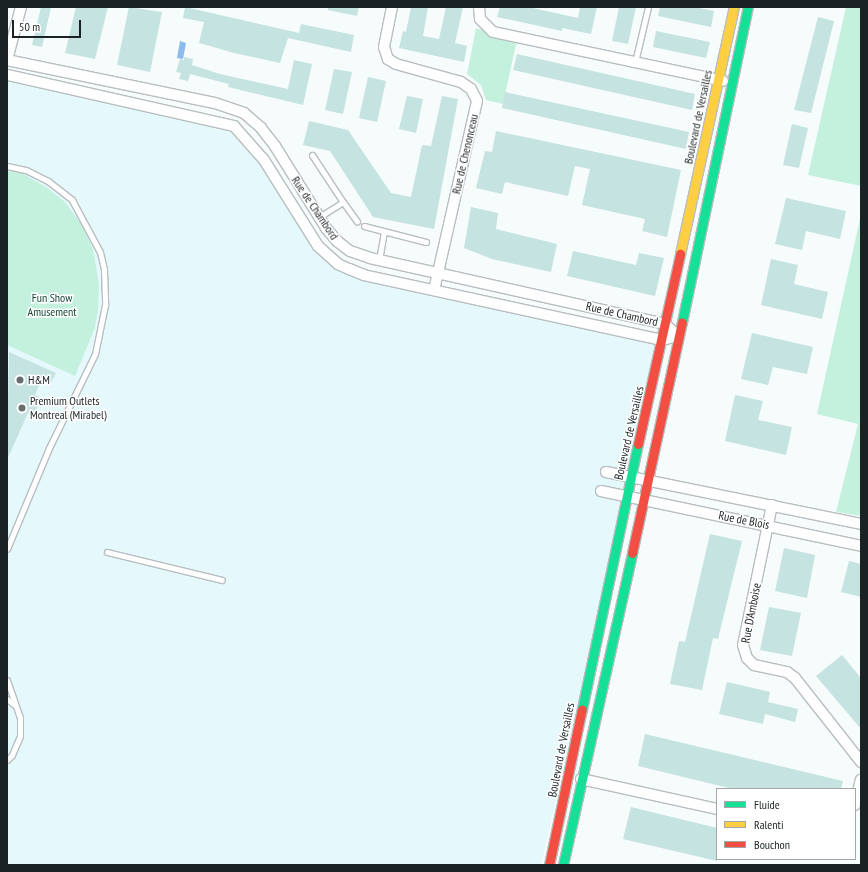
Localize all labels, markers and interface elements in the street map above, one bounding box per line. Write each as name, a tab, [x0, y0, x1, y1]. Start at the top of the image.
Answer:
scale bar	[14, 12, 83, 38]
text: 50 m	[19, 19, 40, 34]
street label: Boulevard de Versailles	[681, 69, 715, 165]
street label: Rue de Chenonceau	[449, 113, 481, 195]
street label: Rue de Chambord	[289, 174, 341, 242]
park label: Fun Show Amusement	[27, 291, 77, 319]
street label: Rue de Chambord	[585, 299, 659, 329]
place label: H&M	[28, 373, 50, 387]
marker: H&M	[15, 375, 25, 385]
street label: Boulevard de Versailles	[611, 385, 647, 481]
place label: Premium Outlets Montreal (Mirabel)	[30, 394, 107, 422]
marker: Premium Outlets Montreal (Mirabel)	[17, 403, 27, 413]
street label: Rue de Blois	[717, 508, 771, 532]
street label: Rue D'Amboise	[738, 582, 764, 644]
street label: Boulevard de Versailles	[545, 701, 577, 799]
legend	[716, 788, 856, 860]
text: Fluide	[754, 797, 780, 812]
text: Ralenti	[754, 817, 783, 832]
text: Bouchon	[754, 837, 790, 852]

